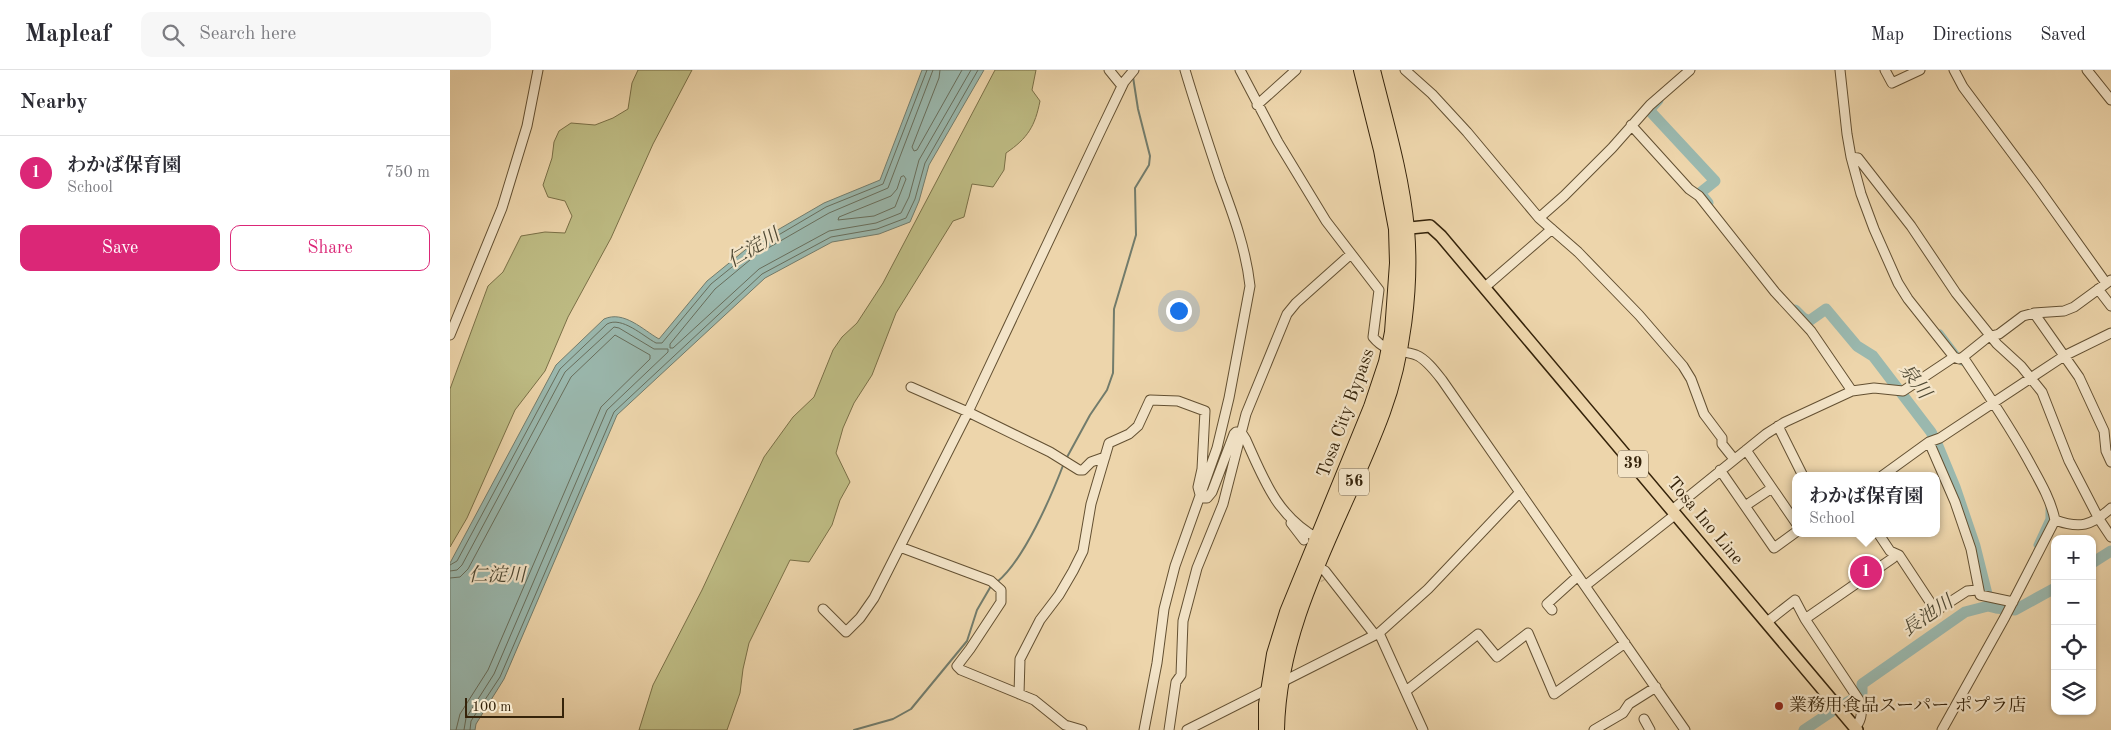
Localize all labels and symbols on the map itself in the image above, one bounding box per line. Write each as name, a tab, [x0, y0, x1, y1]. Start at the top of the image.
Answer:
water label: 仁淀川	[724, 223, 785, 272]
your location	[1166, 298, 1192, 324]
street label: Tosa City Bypass	[1314, 346, 1378, 480]
water label: 泉川	[1895, 360, 1936, 404]
road number: 39	[1618, 450, 1648, 478]
road number: 56	[1339, 468, 1369, 496]
street label: Tosa Ino Line	[1663, 474, 1747, 568]
pin: 1	[1850, 553, 1882, 591]
water label: 仁淀川	[468, 565, 527, 586]
water label: 長池川	[1898, 590, 1959, 641]
scale bar	[465, 695, 564, 718]
place label: 業務用食品スーパー ポプラ店	[1789, 695, 2026, 715]
marker: 業務用食品スーパー ポプラ店	[1773, 700, 1785, 712]

